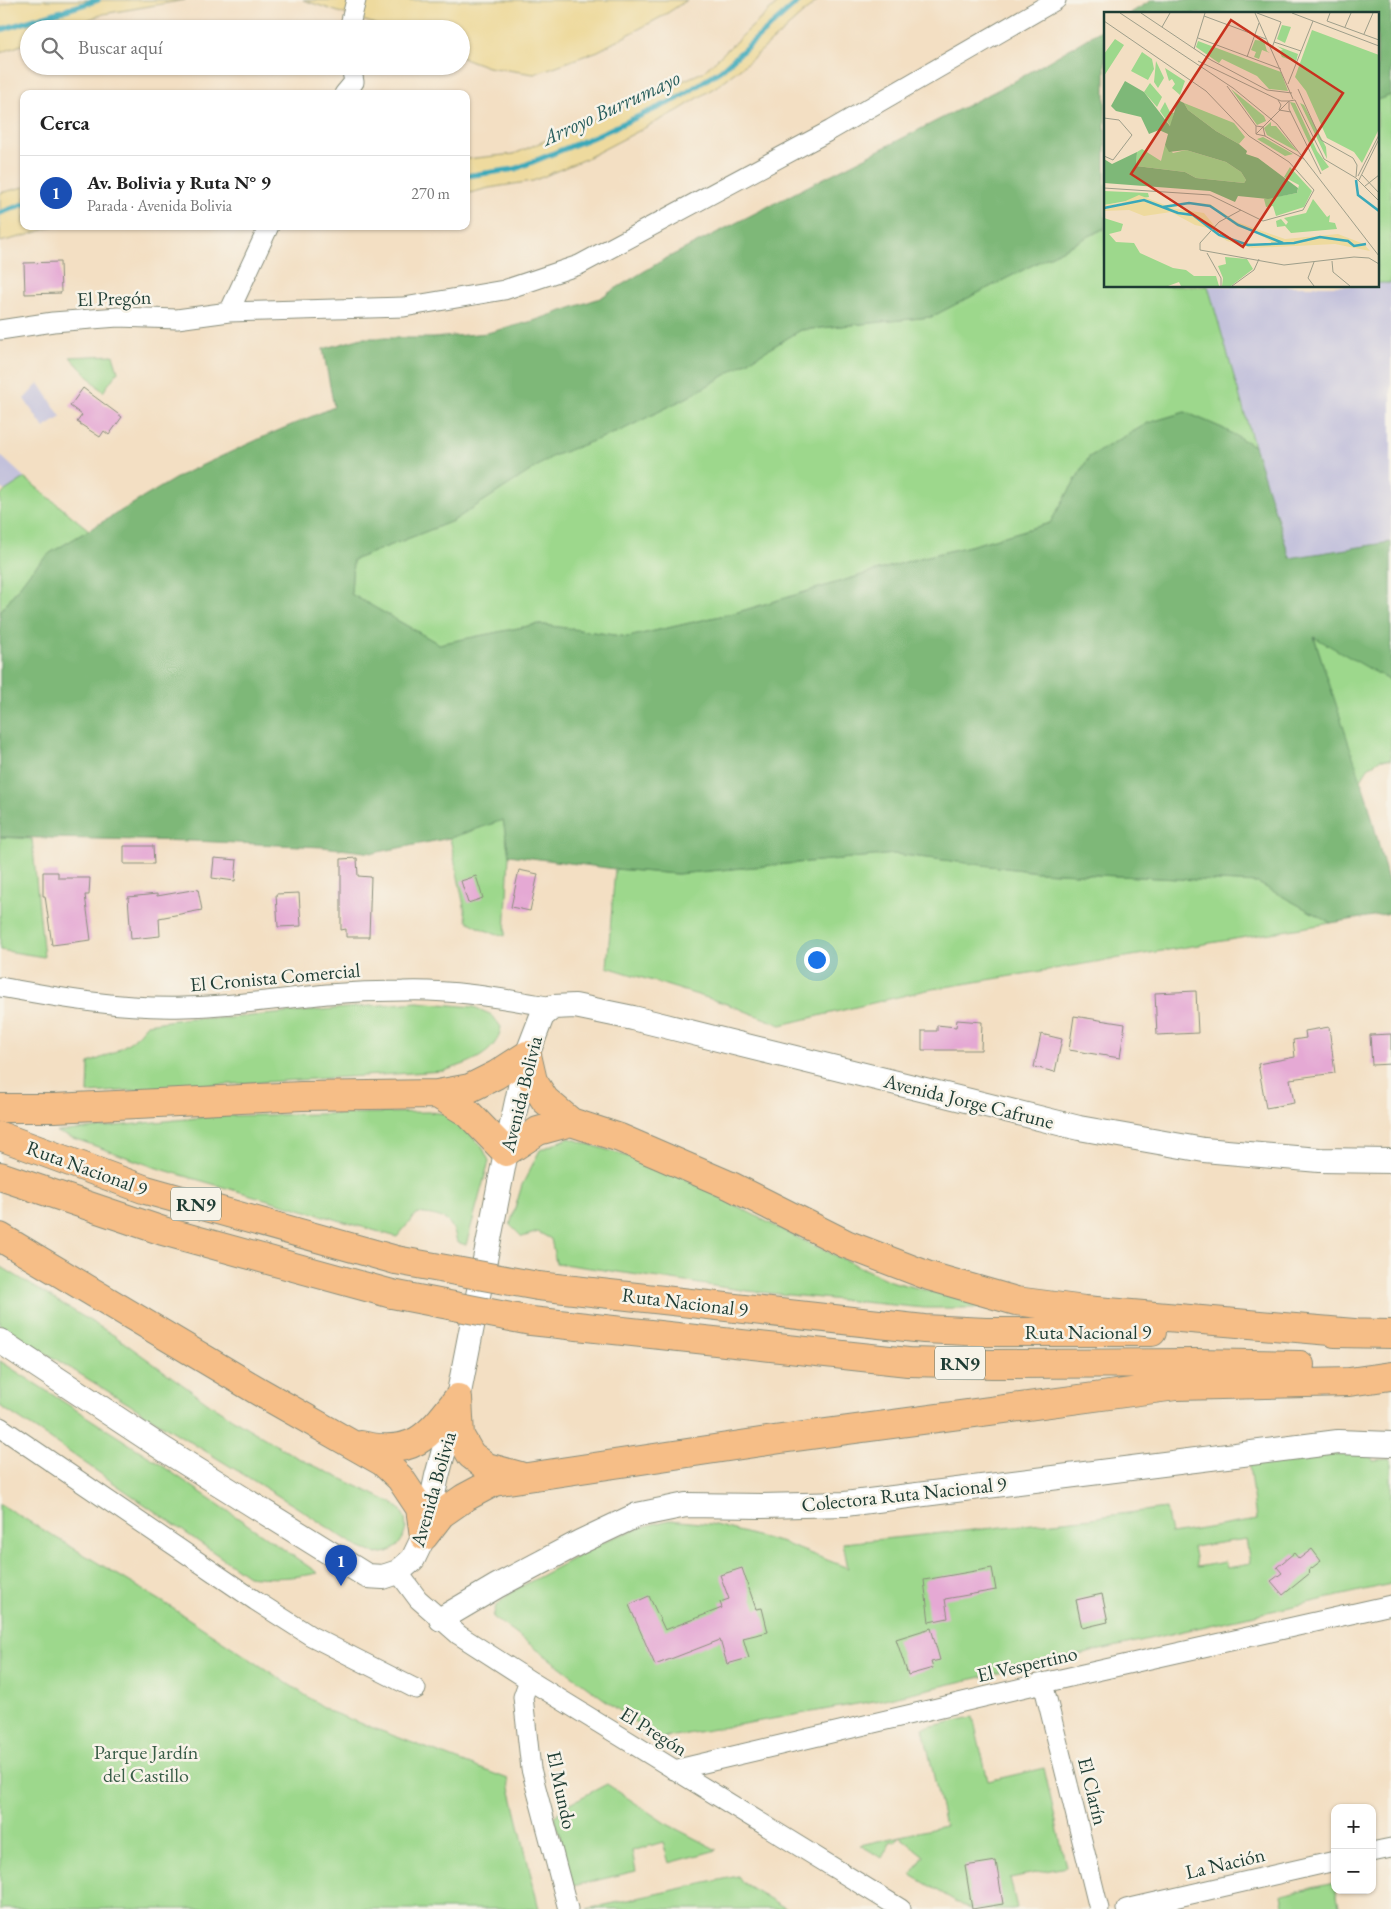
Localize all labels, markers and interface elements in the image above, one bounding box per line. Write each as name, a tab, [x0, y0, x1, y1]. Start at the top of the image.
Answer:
inset map	[1104, 12, 1378, 288]
search box	[20, 20, 470, 75]
icon: search	[38, 34, 66, 62]
text: Buscar aquí	[78, 35, 163, 60]
water label: Arroyo Burrumayo	[535, 64, 684, 152]
text: Cerca	[40, 109, 90, 136]
text: Av. Bolivia y Ruta N° 9	[87, 170, 271, 195]
text: 1	[52, 183, 60, 204]
text: 270 m	[411, 183, 450, 204]
text: Parada · Avenida Bolivia	[87, 195, 232, 216]
street label: El Pregón	[76, 284, 152, 312]
your location	[804, 947, 830, 973]
street label: El Cronista Comercial	[189, 957, 362, 997]
street label: Avenida Bolivia	[494, 1033, 548, 1156]
street label: Avenida Jorge Cafrune	[880, 1067, 1057, 1135]
street label: Ruta Nacional 9	[23, 1134, 151, 1202]
road number: RN9	[171, 1188, 221, 1220]
street label: Ruta Nacional 9	[621, 1281, 750, 1323]
street label: Ruta Nacional 9	[1025, 1319, 1152, 1345]
road number: RN9	[935, 1346, 985, 1380]
street label: Avenida Bolivia	[404, 1428, 462, 1551]
street label: Colectora Ruta Nacional 9	[800, 1470, 1008, 1518]
pin: 1	[325, 1545, 357, 1586]
street label: El Vespertino	[974, 1640, 1080, 1688]
street label: El Pregón	[615, 1700, 693, 1762]
park label: Parque Jardín del Castillo	[94, 1739, 199, 1788]
street label: El Mundo	[541, 1749, 583, 1832]
street label: El Clarín	[1072, 1754, 1114, 1828]
map controls	[1331, 1804, 1376, 1894]
button: +	[1331, 1804, 1376, 1849]
street label: La Nación	[1183, 1841, 1268, 1885]
button: −	[1331, 1849, 1376, 1894]

